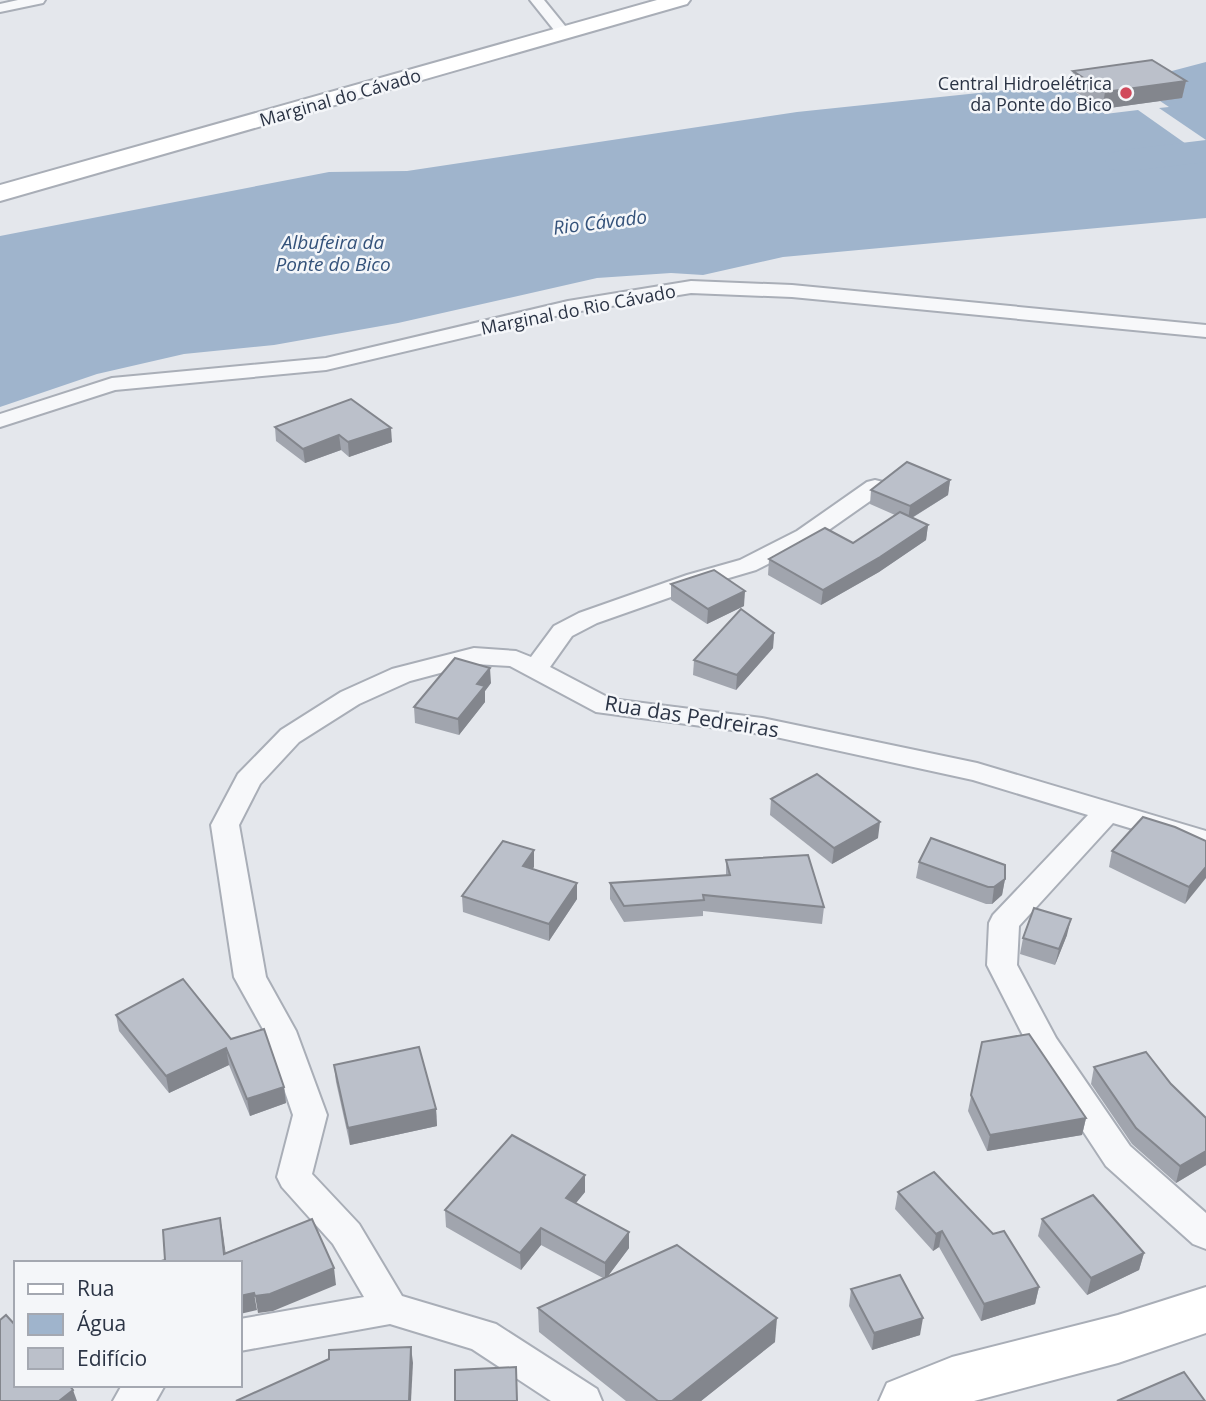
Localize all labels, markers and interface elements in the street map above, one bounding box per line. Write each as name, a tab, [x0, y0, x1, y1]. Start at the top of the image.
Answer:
street label: Marginal do Cávado	[257, 62, 423, 132]
place label: Central Hidroelétrica da Ponte do Bico	[938, 71, 1112, 116]
marker: Central Hidroelétrica da Ponte do Bico	[1118, 85, 1134, 101]
water label: Rio Cávado	[552, 203, 648, 241]
water label: Albufeira da Ponte do Bico	[275, 229, 391, 277]
street label: Marginal do Rio Cávado	[479, 278, 677, 340]
street label: Rua das Pedreiras	[603, 688, 781, 744]
legend	[14, 1261, 242, 1387]
text: Rua	[77, 1274, 115, 1302]
text: Água	[77, 1309, 126, 1337]
text: Edifício	[77, 1344, 147, 1372]

